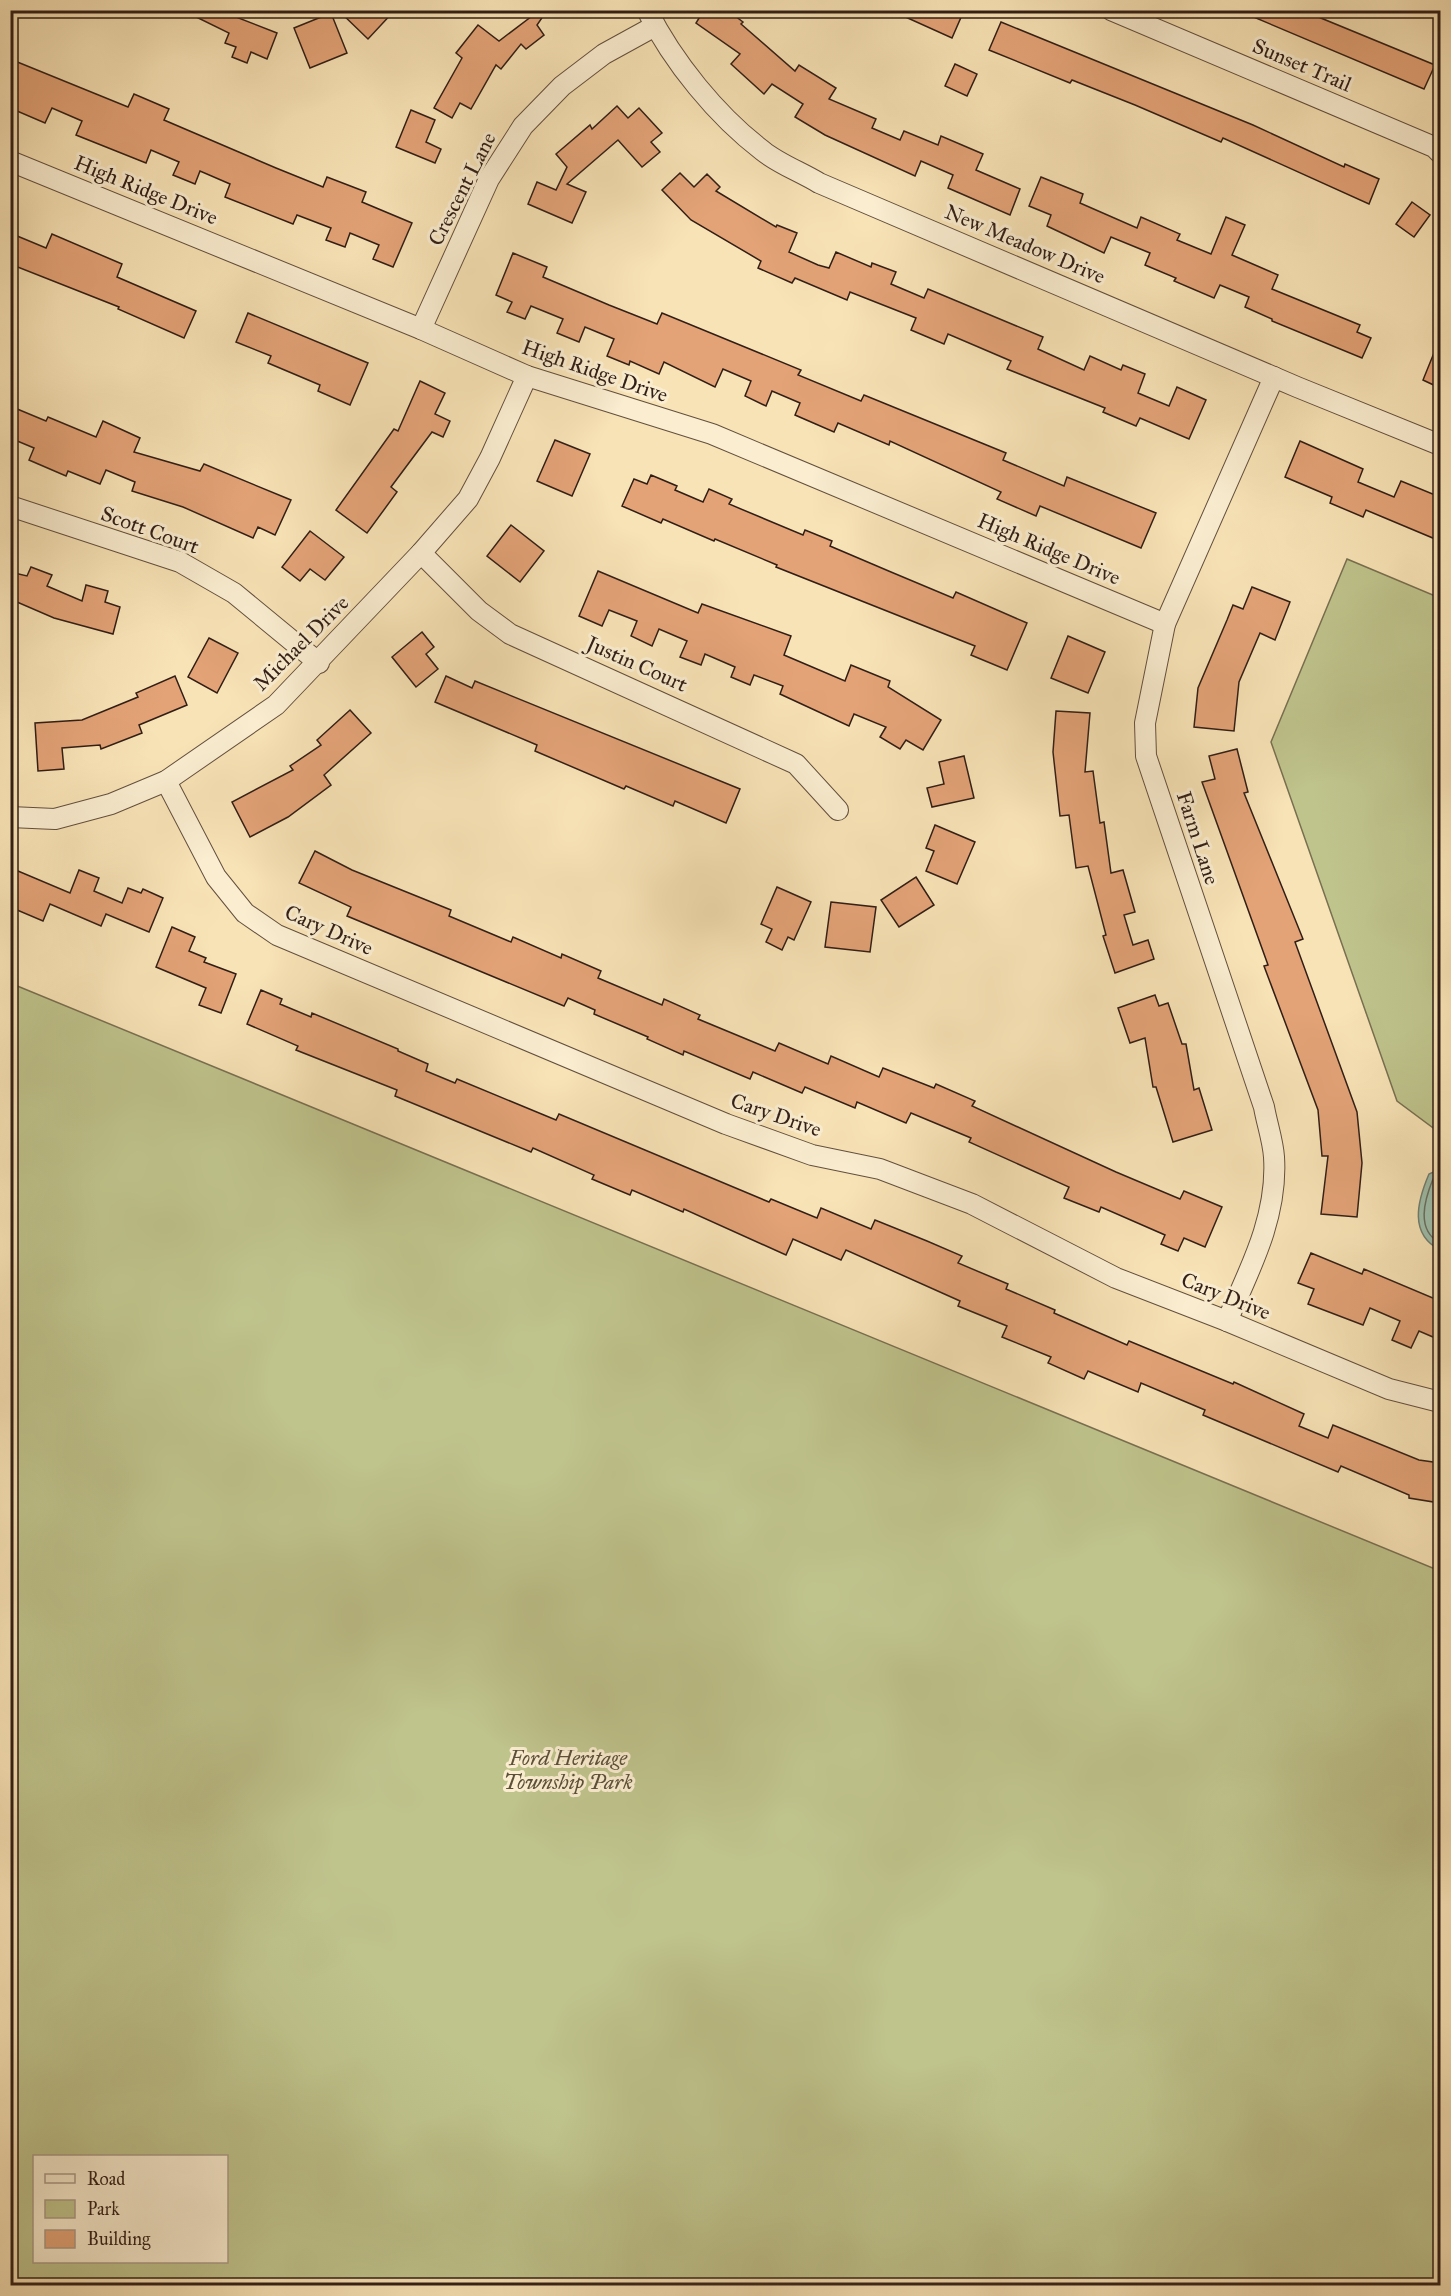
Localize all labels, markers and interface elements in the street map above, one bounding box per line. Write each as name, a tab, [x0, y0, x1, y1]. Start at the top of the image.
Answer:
street label: Sunset Trail	[1249, 33, 1356, 98]
street label: Crescent Lane	[422, 128, 502, 250]
street label: High Ridge Drive	[70, 149, 222, 231]
street label: New Meadow Drive	[941, 199, 1109, 290]
street label: High Ridge Drive	[519, 334, 672, 408]
street label: Scott Court	[97, 500, 203, 560]
street label: High Ridge Drive	[974, 507, 1125, 591]
street label: Michael Drive	[248, 590, 354, 696]
street label: Justin Court	[581, 629, 692, 698]
street label: Farm Lane	[1171, 788, 1225, 888]
street label: Cary Drive	[281, 899, 377, 961]
street label: Cary Drive	[727, 1087, 825, 1143]
street label: Cary Drive	[1178, 1266, 1275, 1326]
park label: Ford Heritage Township Park	[504, 1745, 633, 1795]
legend	[33, 2155, 228, 2263]
text: Road	[87, 2168, 125, 2190]
text: Park	[87, 2198, 120, 2220]
text: Building	[87, 2228, 151, 2251]

